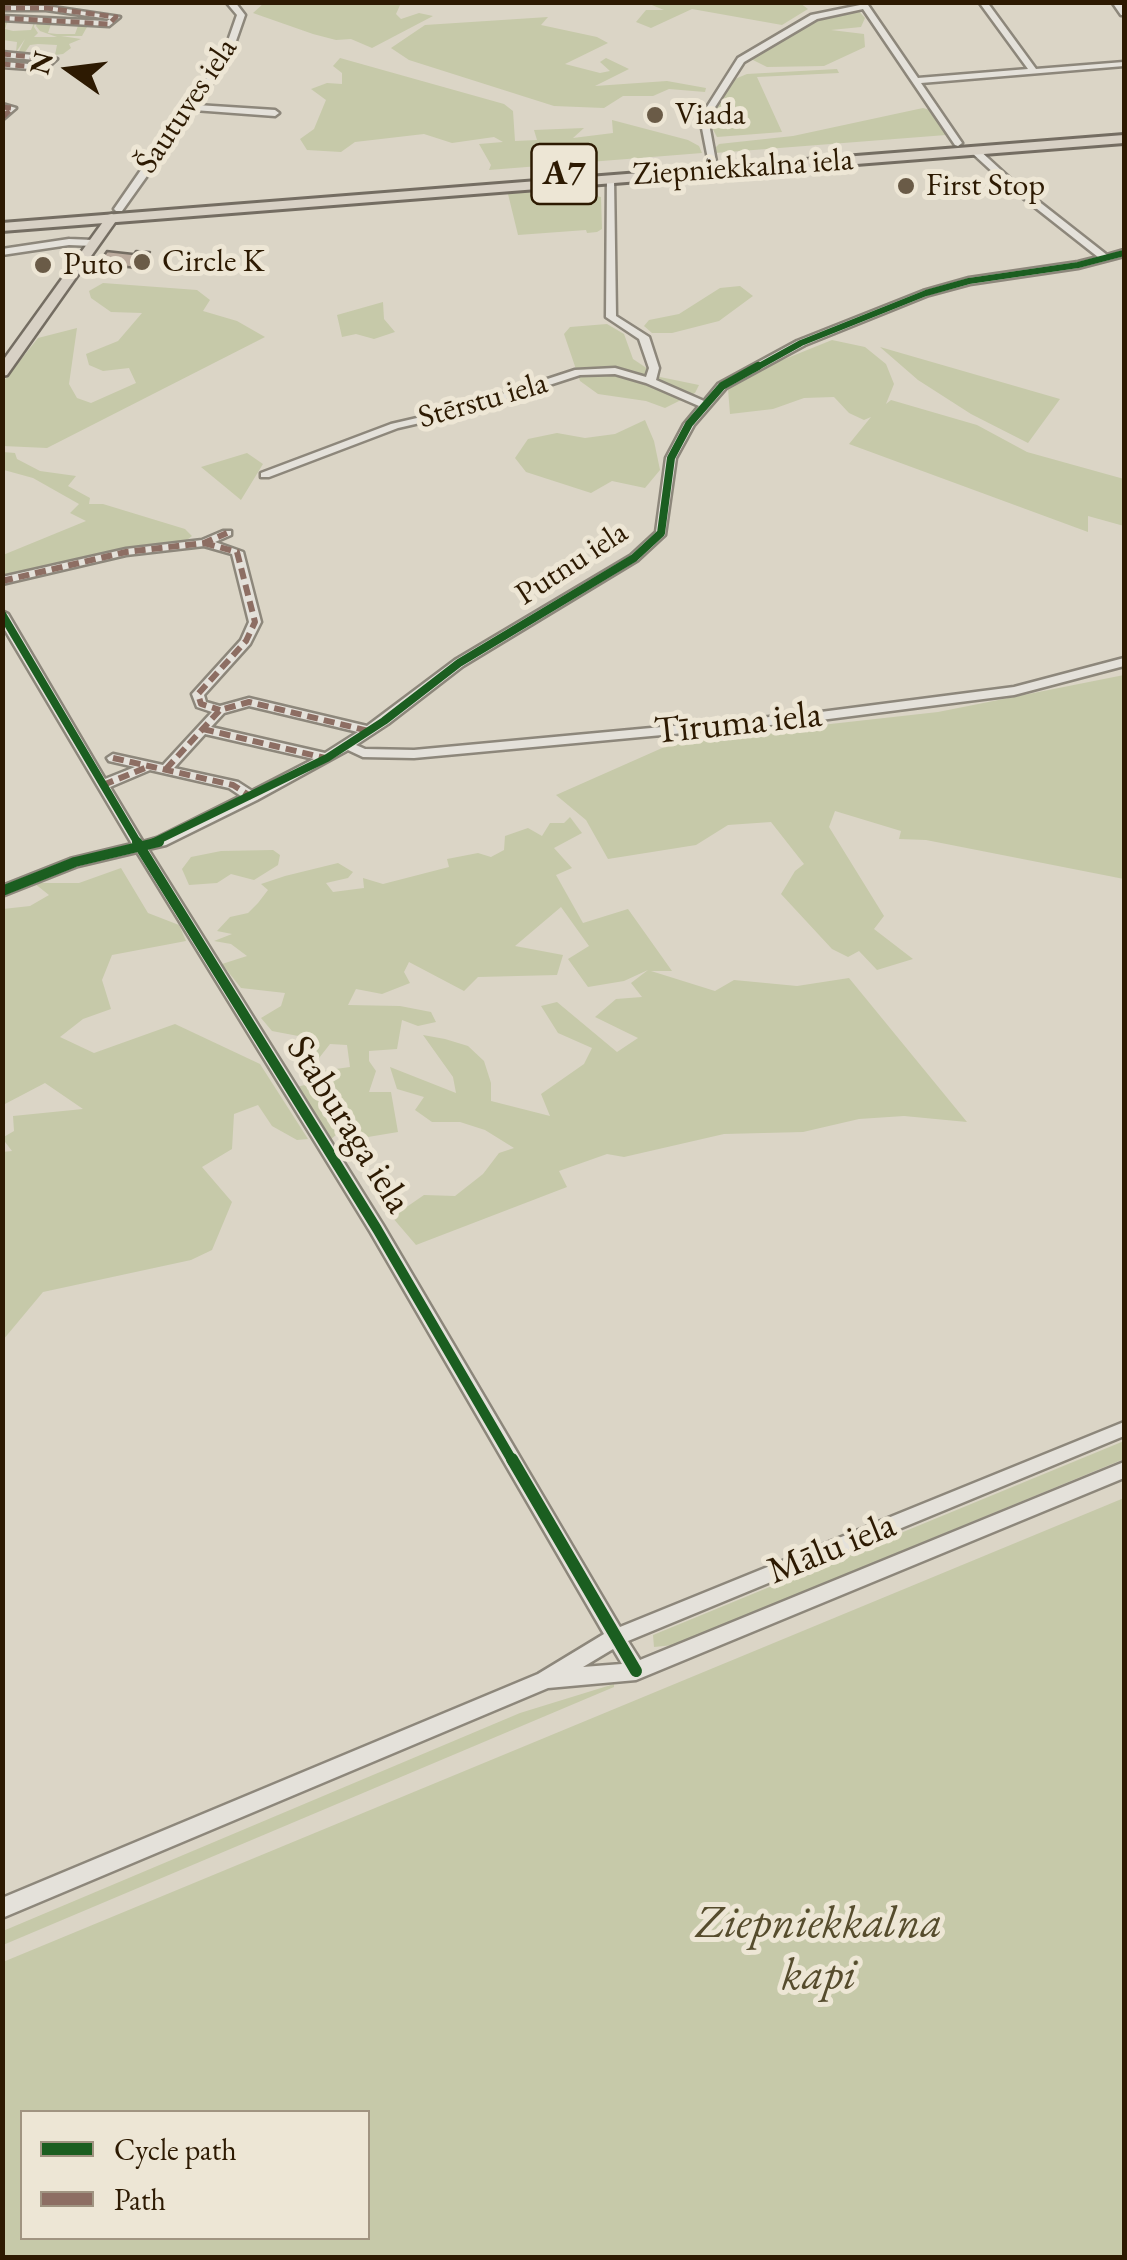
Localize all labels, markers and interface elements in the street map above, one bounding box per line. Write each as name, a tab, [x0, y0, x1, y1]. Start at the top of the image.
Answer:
north arrow	[20, 20, 120, 120]
street label: Šautuves iela	[128, 31, 246, 181]
text: N	[21, 47, 61, 78]
place label: Viada	[675, 96, 745, 134]
marker: Viada	[644, 104, 666, 126]
street label: Ziepniekkalna iela	[632, 141, 854, 195]
road number: A7	[532, 144, 596, 204]
place label: First Stop	[926, 167, 1045, 205]
marker: First Stop	[895, 175, 917, 197]
place label: Circle K	[162, 243, 265, 281]
place label: Puto	[63, 246, 123, 284]
marker: Circle K	[131, 251, 153, 273]
marker: Puto	[32, 254, 54, 276]
street label: Stērstu iela	[414, 364, 552, 438]
street label: Putnu iela	[509, 514, 635, 614]
street label: Tīruma iela	[652, 693, 824, 755]
street label: Staburaga iela	[276, 1028, 420, 1222]
street label: Mālu iela	[761, 1503, 903, 1595]
park label: Ziepniekkalna kapi	[695, 1898, 943, 2004]
legend	[20, 2110, 370, 2240]
text: Cycle path	[114, 2130, 237, 2169]
text: Path	[114, 2180, 166, 2219]

